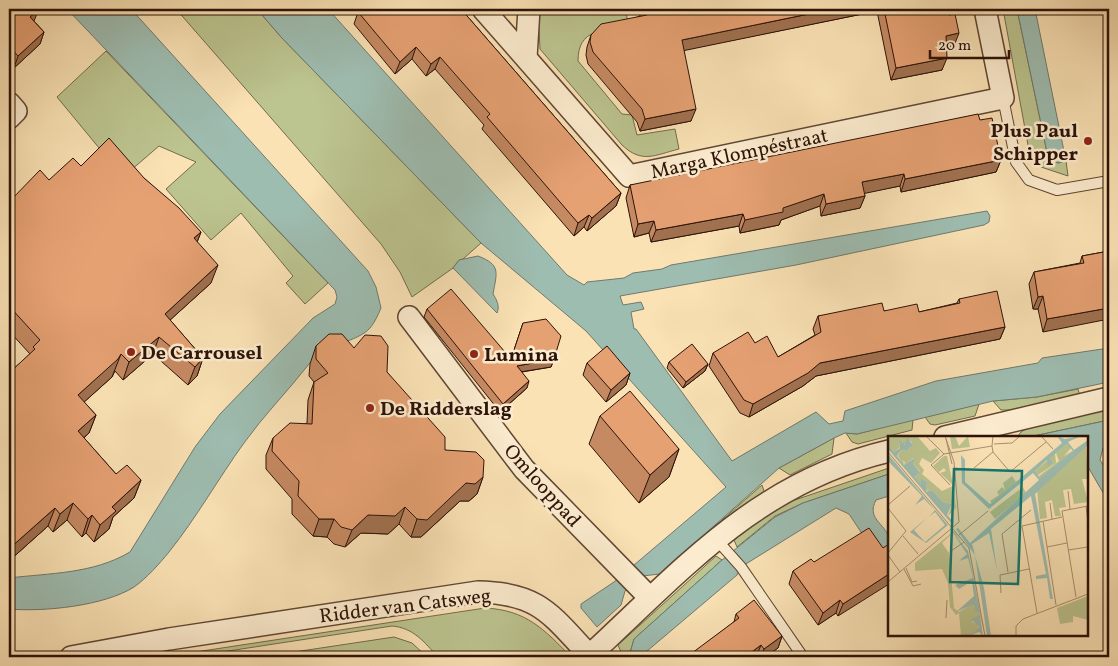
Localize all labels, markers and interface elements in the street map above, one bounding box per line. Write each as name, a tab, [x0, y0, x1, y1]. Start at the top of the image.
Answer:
scale bar	[930, 28, 1009, 60]
text: 20 m	[938, 36, 971, 57]
place label: Plus Paul Schipper	[990, 118, 1078, 169]
street label: Marga Klompéstraat	[648, 122, 831, 187]
marker: Plus Paul Schipper	[1082, 135, 1094, 147]
place label: De Carrousel	[141, 340, 263, 368]
place label: Lumina	[484, 342, 559, 370]
marker: De Carrousel	[125, 346, 137, 358]
marker: Lumina	[468, 348, 480, 360]
place label: De Ridderslag	[380, 396, 512, 424]
marker: De Ridderslag	[364, 402, 376, 414]
inset map	[888, 436, 1088, 636]
street label: Omlooppad	[496, 438, 587, 534]
street label: Ridder van Catsweg	[318, 583, 493, 631]

